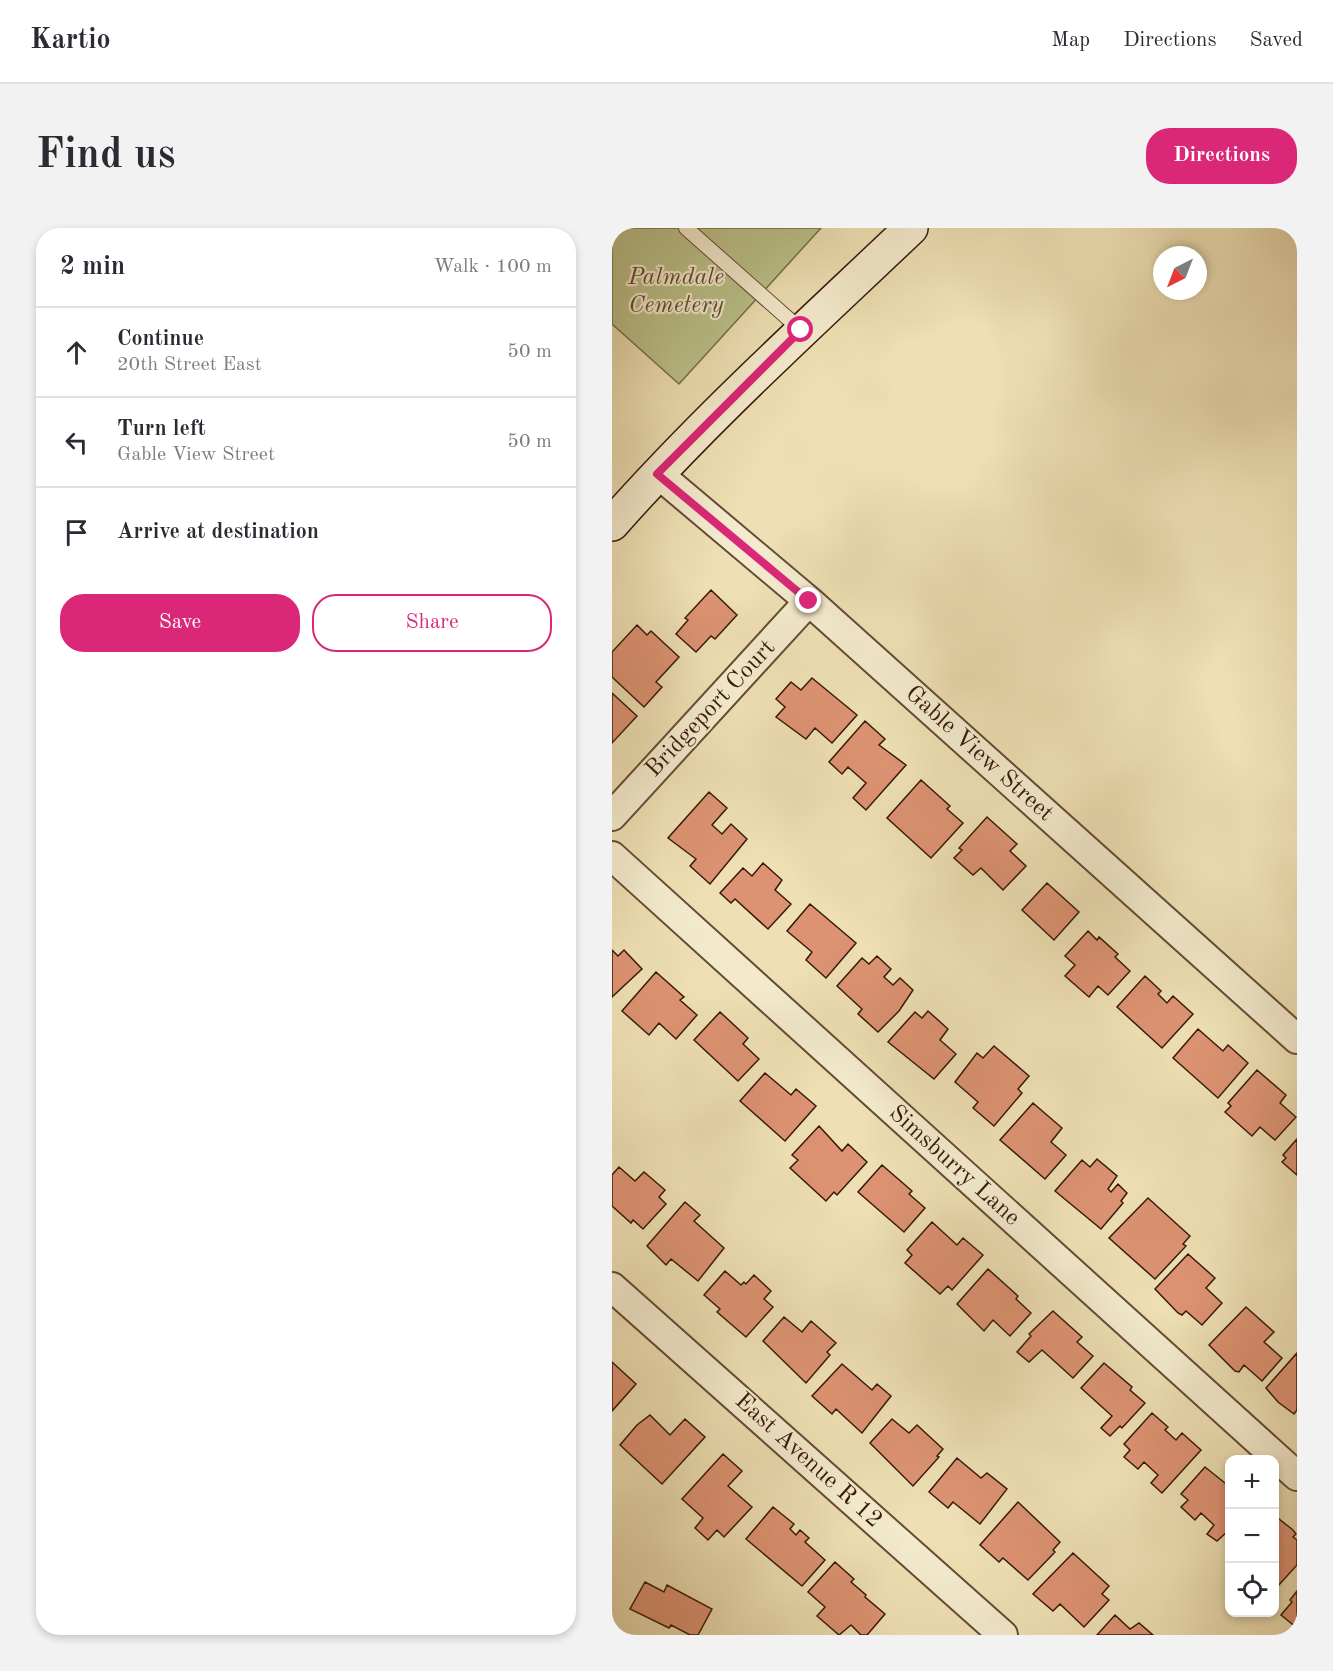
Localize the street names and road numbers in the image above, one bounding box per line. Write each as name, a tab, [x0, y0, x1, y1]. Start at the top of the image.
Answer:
street label: Bridgeport Court	[642, 636, 780, 782]
street label: Gable View Street	[901, 682, 1057, 826]
street label: Simsburry Lane	[884, 1101, 1024, 1231]
street label: East Avenue R 12	[730, 1389, 886, 1533]

